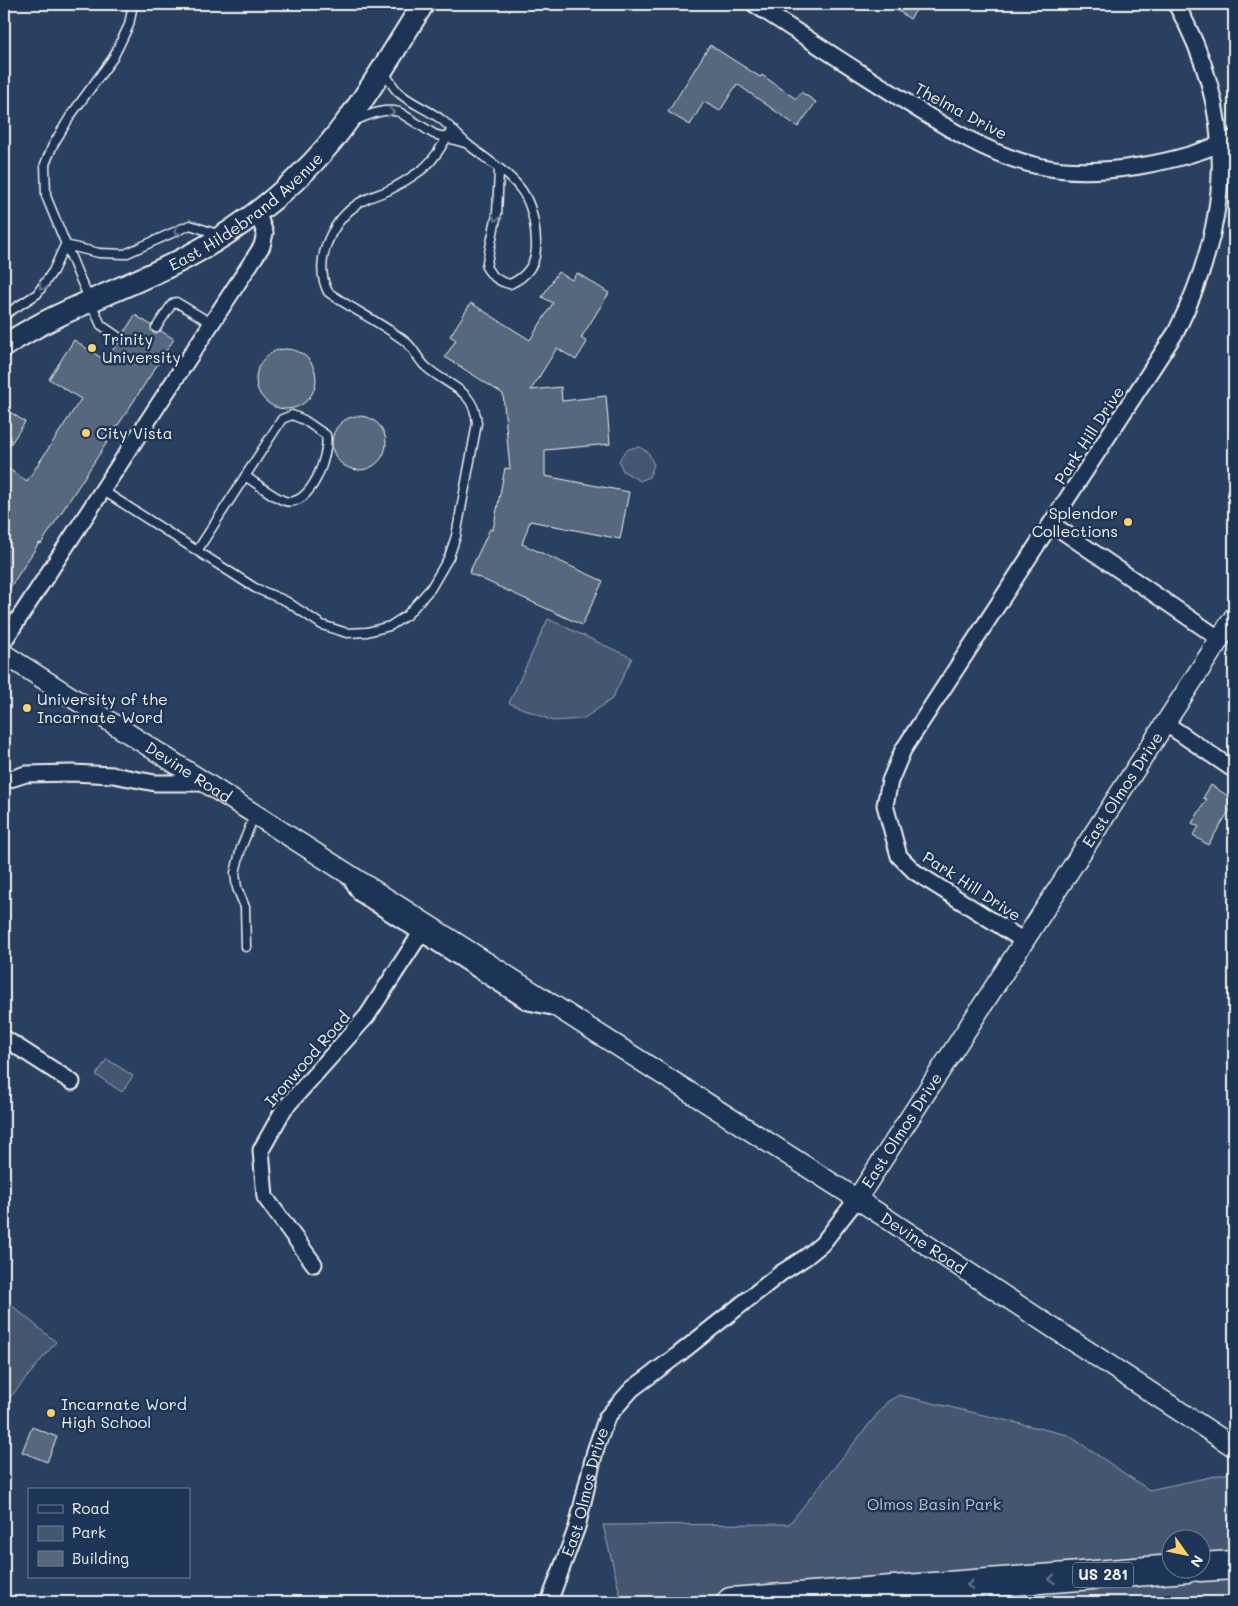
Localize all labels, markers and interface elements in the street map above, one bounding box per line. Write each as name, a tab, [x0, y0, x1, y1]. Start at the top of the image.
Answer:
street label: Thelma Drive	[911, 77, 1011, 144]
one-way arrow	[388, 106, 396, 117]
street label: East Hildebrand Avenue	[165, 148, 327, 275]
one-way arrow	[491, 214, 501, 223]
one-way arrow	[173, 225, 182, 236]
one-way arrow	[39, 281, 48, 291]
place label: Trinity University	[102, 328, 181, 367]
marker: Trinity University	[86, 342, 98, 354]
street label: Park Hill Drive	[1049, 382, 1128, 488]
place label: City Vista	[96, 422, 173, 443]
marker: City Vista	[80, 427, 92, 439]
place label: Splendor Collections	[1032, 502, 1118, 541]
marker: Splendor Collections	[1122, 516, 1134, 528]
place label: University of the Incarnate Word	[37, 688, 168, 727]
marker: University of the Incarnate Word	[21, 702, 33, 714]
street label: East Olmos Drive	[1077, 727, 1167, 851]
street label: Devine Road	[142, 736, 236, 807]
street label: Park Hill Drive	[919, 846, 1025, 925]
street label: Ironwood Road	[259, 1007, 354, 1111]
street label: East Olmos Drive	[856, 1068, 946, 1192]
street label: Devine Road	[877, 1207, 971, 1278]
place label: Incarnate Word High School	[61, 1393, 187, 1432]
marker: Incarnate Word High School	[45, 1407, 57, 1419]
street label: East Olmos Drive	[556, 1424, 613, 1559]
legend	[28, 1488, 190, 1578]
park label: Olmos Basin Park	[867, 1493, 1001, 1514]
text: Road	[72, 1498, 109, 1518]
text: Park	[72, 1522, 106, 1542]
north arrow	[1160, 1528, 1210, 1578]
text: Building	[72, 1548, 129, 1568]
text: N	[1186, 1552, 1208, 1571]
road number: US 281	[1073, 1562, 1133, 1588]
one-way arrow	[1047, 1573, 1055, 1584]
one-way arrow	[965, 1580, 973, 1591]

